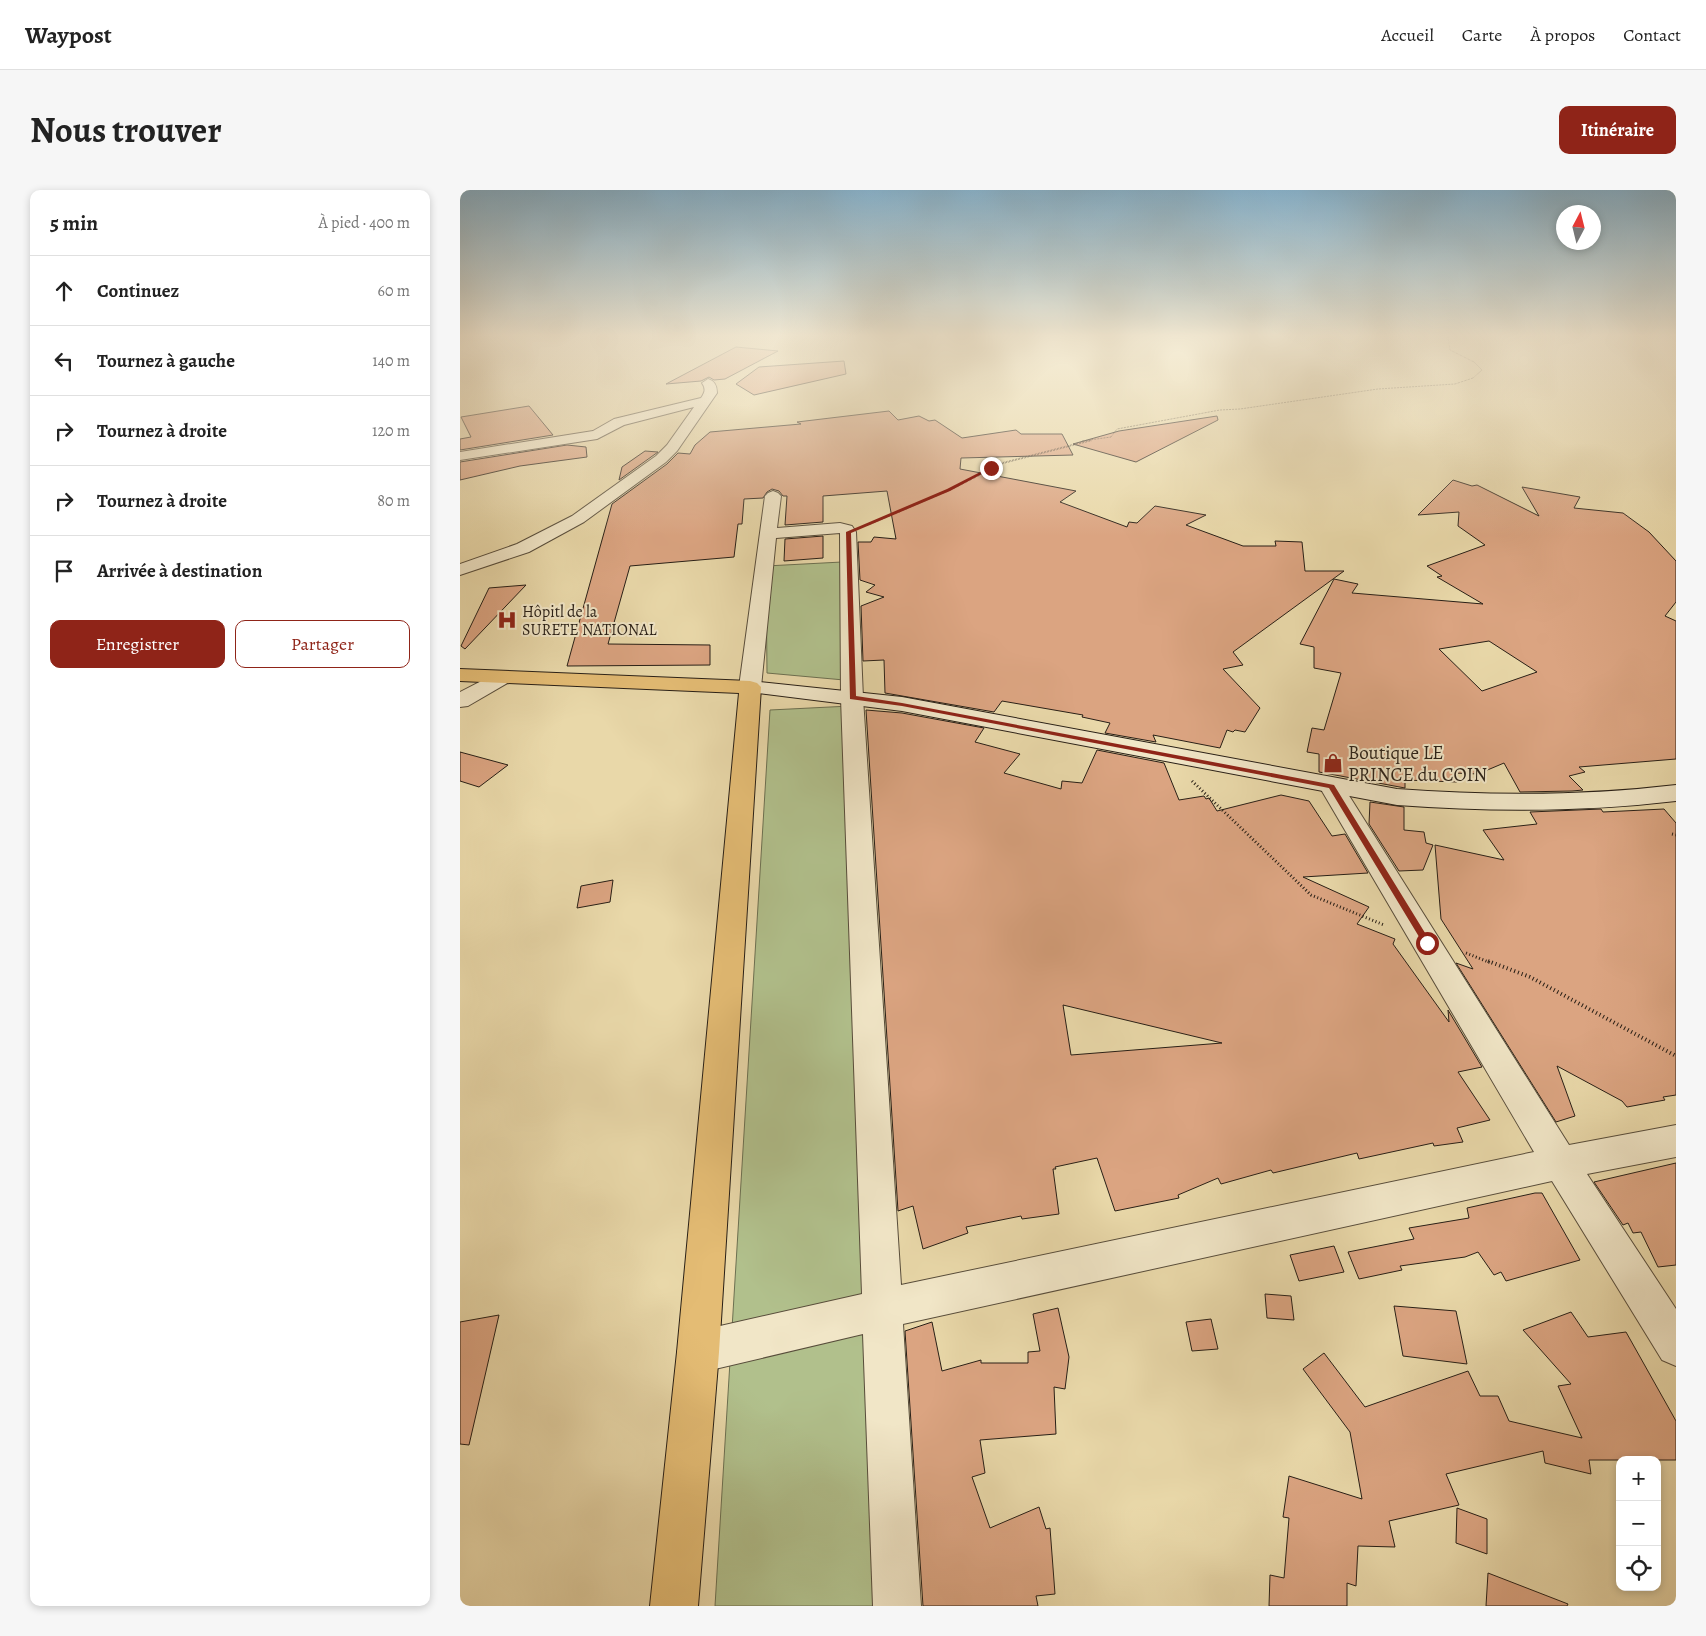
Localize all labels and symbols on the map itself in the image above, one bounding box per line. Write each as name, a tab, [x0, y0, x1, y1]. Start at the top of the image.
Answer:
north arrow	[1556, 205, 1601, 250]
route end	[980, 457, 1003, 480]
place label: Hôpitl de la SURETE NATIONAL	[522, 601, 658, 641]
hospital icon: Hôpitl de la SURETE NATIONAL	[496, 609, 518, 631]
place label: Boutique LE PRINCE du COIN	[1348, 740, 1487, 788]
shop icon: Boutique LE PRINCE du COIN	[1322, 752, 1344, 774]
route start	[1416, 932, 1439, 955]

